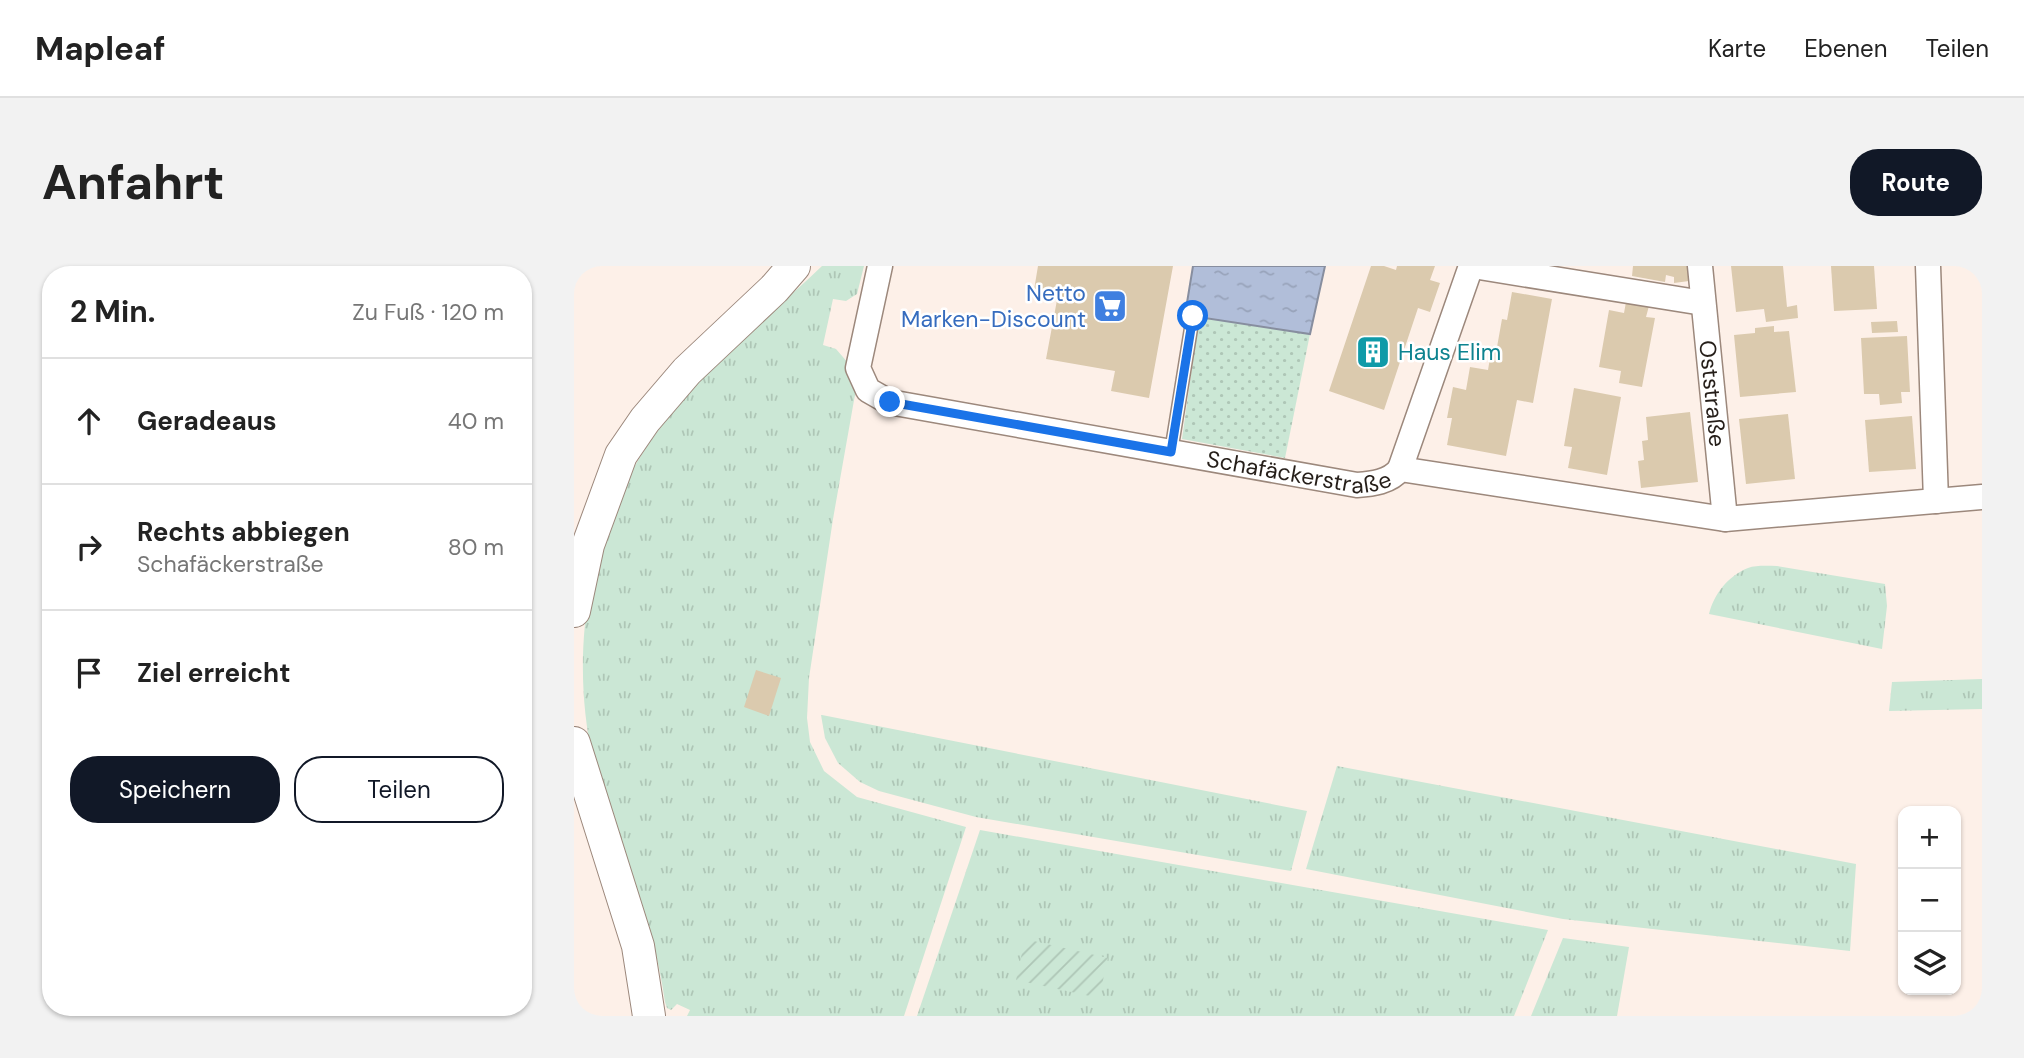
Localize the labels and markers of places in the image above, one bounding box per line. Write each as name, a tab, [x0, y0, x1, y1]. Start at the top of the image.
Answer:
place label: Netto Marken-Discount	[901, 278, 1086, 334]
supermarket icon: Netto Marken-Discount	[1091, 287, 1129, 325]
building icon: Haus Elim	[1354, 333, 1392, 371]
place label: Haus Elim	[1398, 337, 1501, 367]

